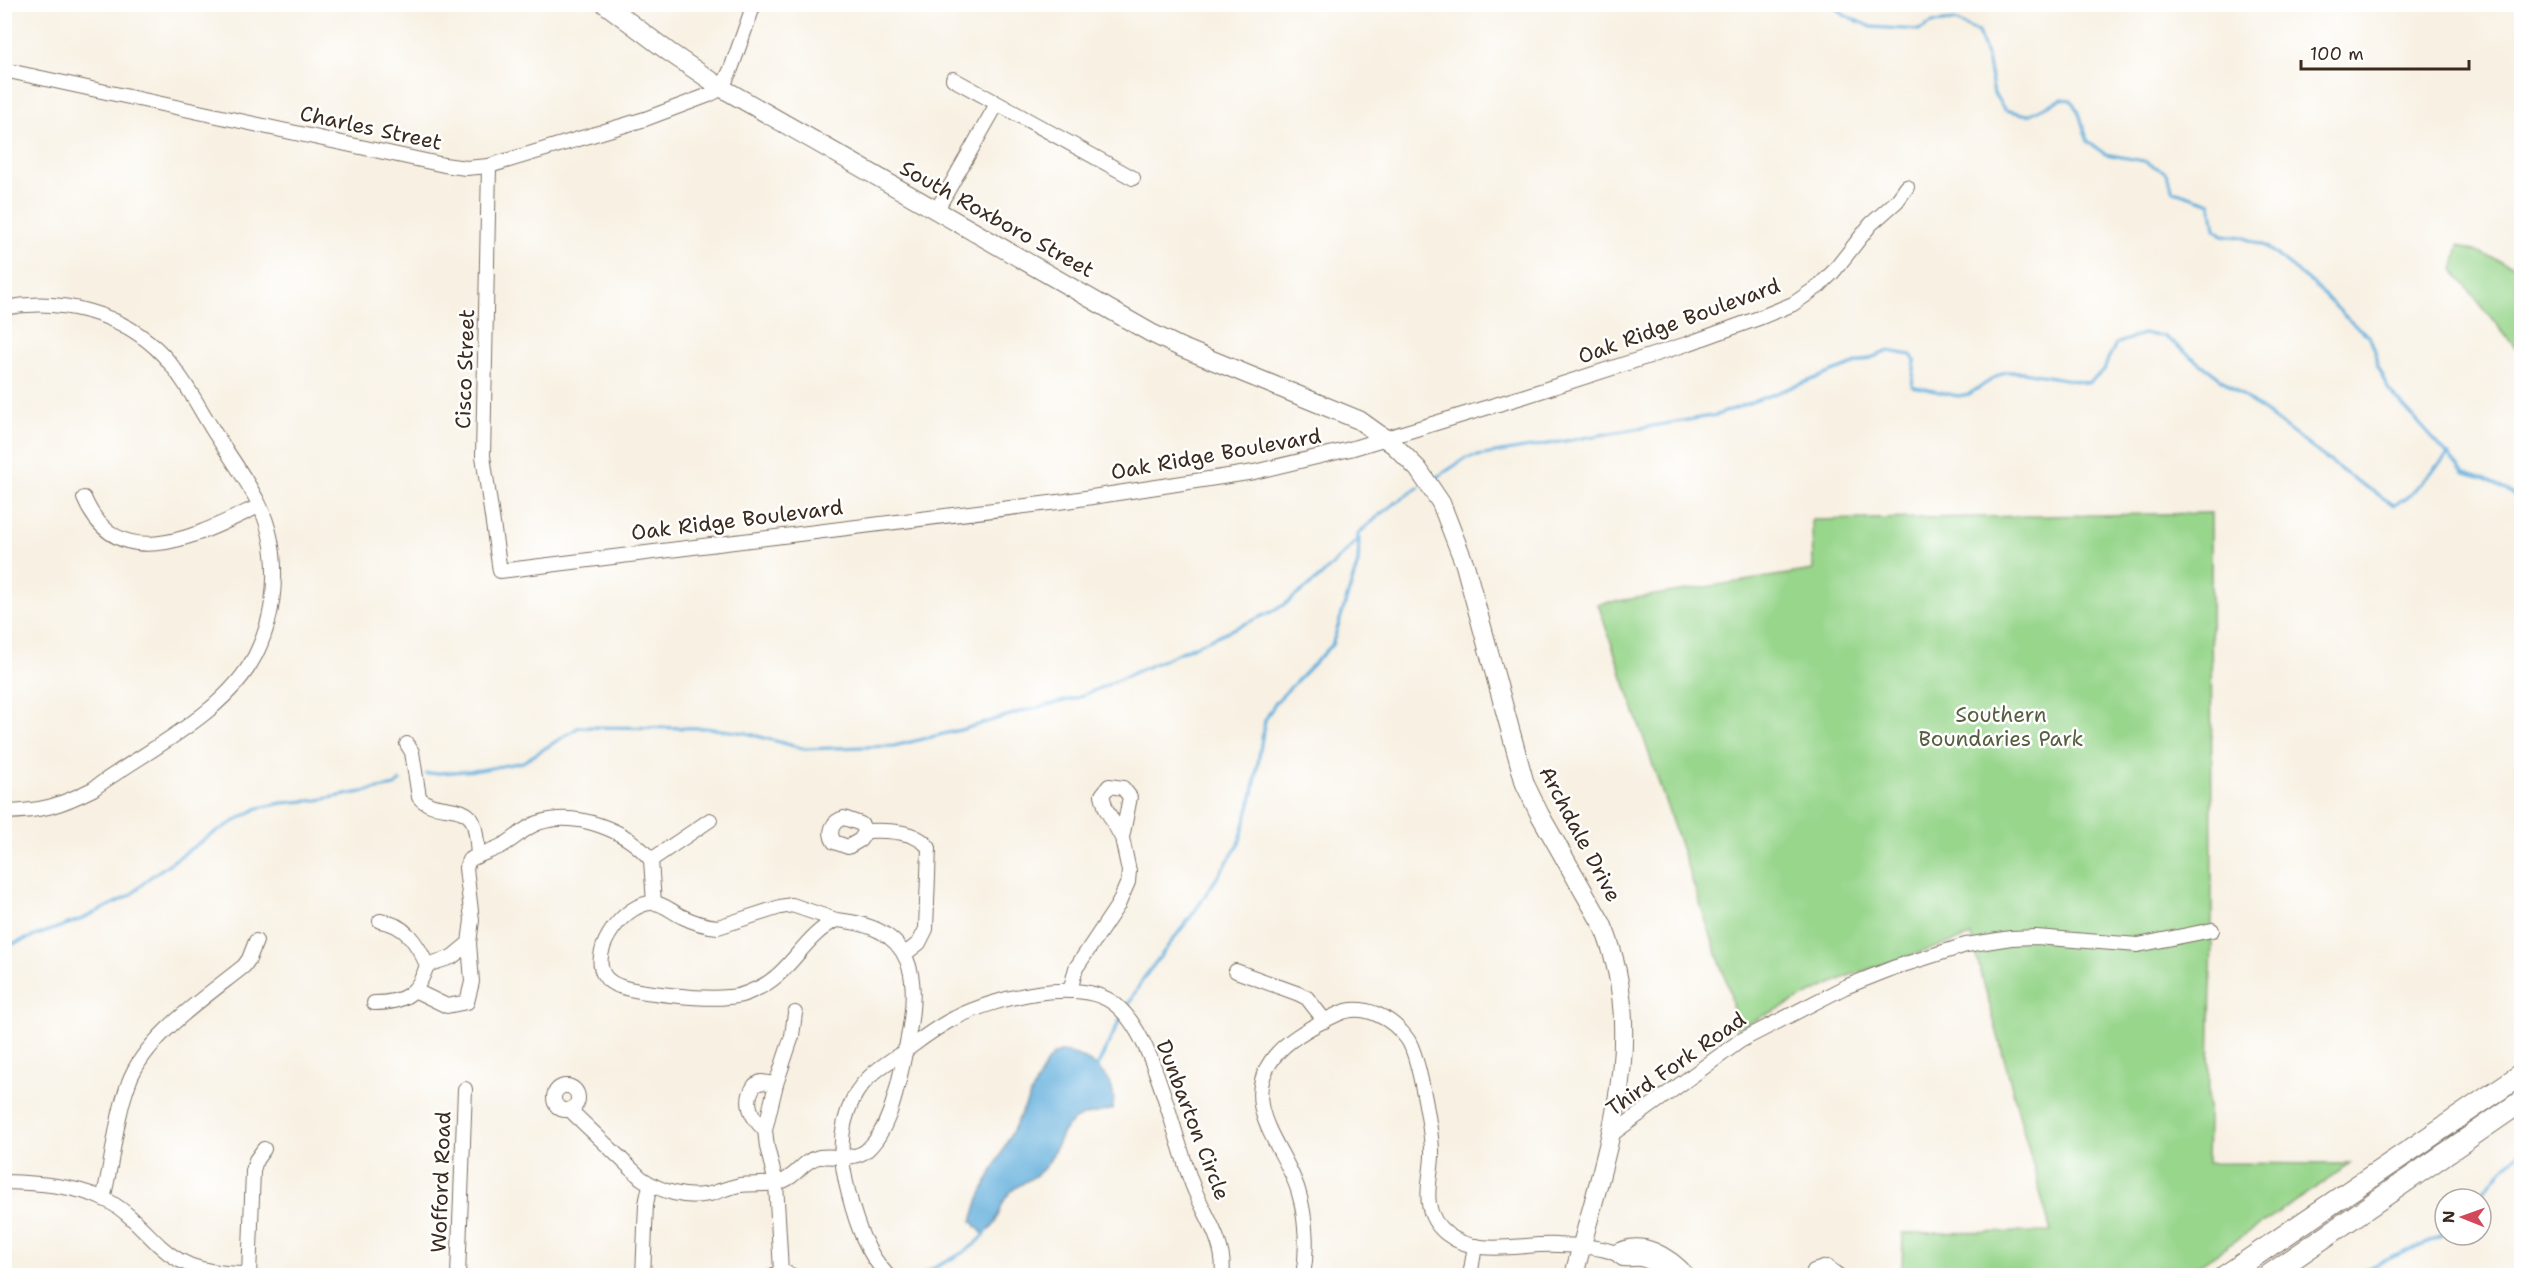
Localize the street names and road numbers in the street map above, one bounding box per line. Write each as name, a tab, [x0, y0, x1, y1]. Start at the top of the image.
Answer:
street label: Charles Street	[297, 99, 445, 157]
street label: South Roxboro Street	[895, 154, 1099, 284]
street label: Oak Ridge Boulevard	[1574, 271, 1784, 371]
street label: Cisco Street	[449, 309, 481, 429]
street label: Oak Ridge Boulevard	[1109, 422, 1323, 486]
street label: Oak Ridge Boulevard	[629, 493, 845, 547]
street label: Archdale Drive	[1532, 761, 1628, 907]
street label: Third Fork Road	[1601, 1005, 1751, 1123]
street label: Dunbarton Circle	[1150, 1036, 1236, 1204]
street label: Wofford Road	[425, 1111, 457, 1253]

